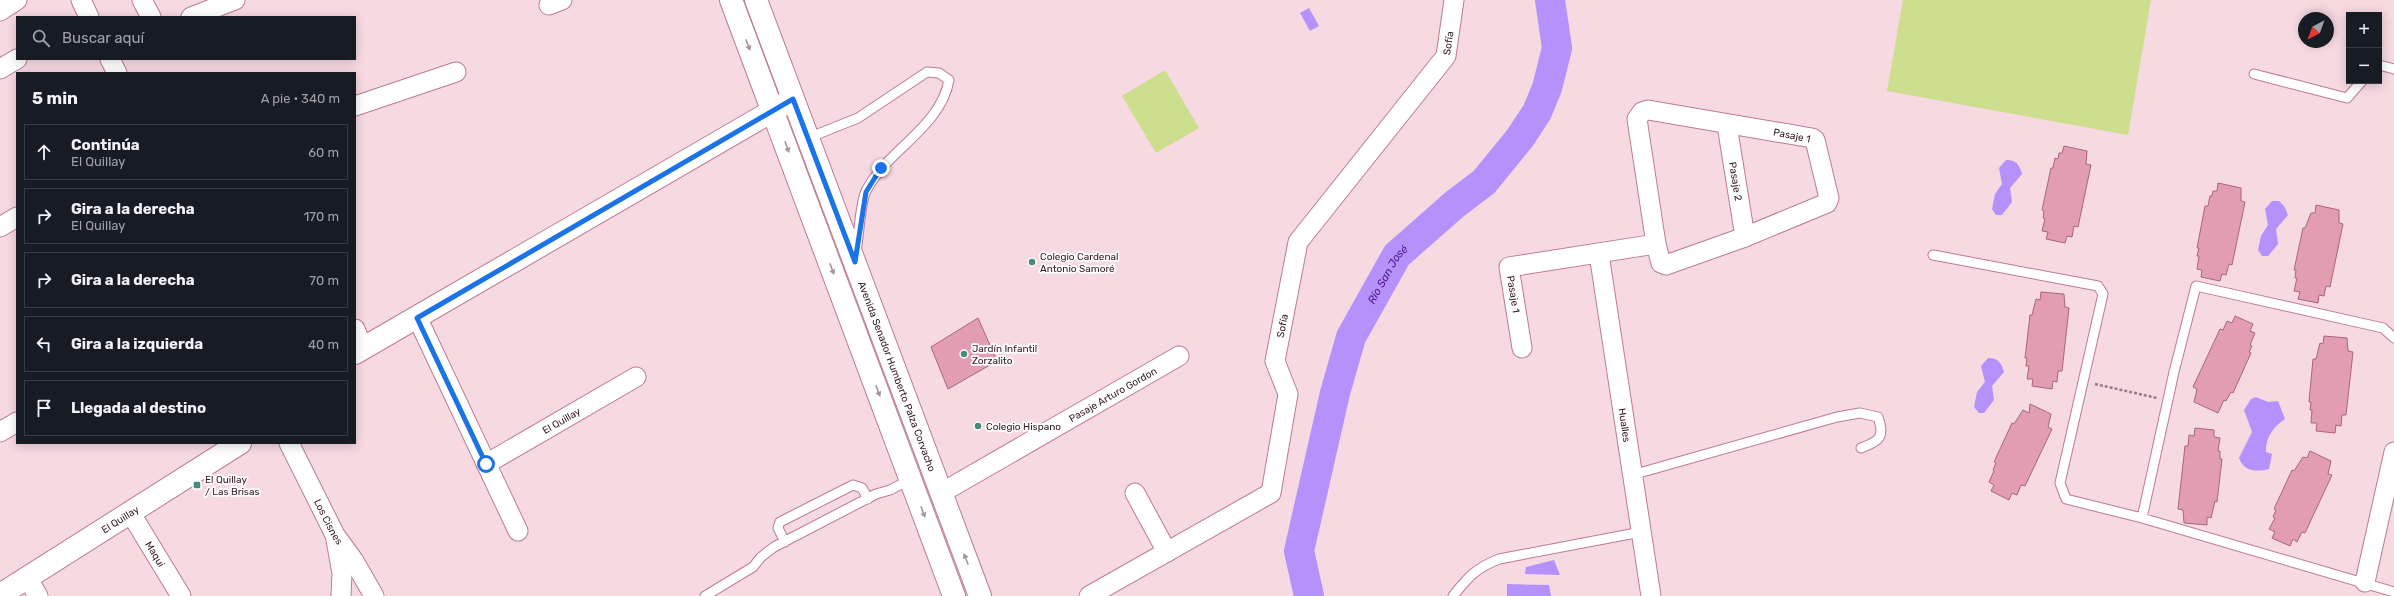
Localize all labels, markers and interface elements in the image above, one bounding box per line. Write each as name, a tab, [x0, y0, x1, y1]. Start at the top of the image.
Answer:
north arrow	[2298, 12, 2334, 48]
map controls	[2346, 12, 2382, 84]
button: +	[2346, 12, 2382, 48]
search box	[16, 16, 356, 60]
icon: search	[30, 27, 52, 49]
text: Buscar aquí	[62, 29, 144, 47]
street label: Sofía	[1441, 31, 1456, 56]
one-way arrow	[746, 39, 752, 51]
button: −	[2346, 48, 2382, 84]
text: 5 min	[32, 88, 78, 108]
text: A pie · 340 m	[261, 91, 340, 106]
street label: Pasaje 1	[1772, 127, 1811, 145]
text: Continúa	[71, 136, 140, 154]
icon: ahead	[33, 141, 55, 163]
one-way arrow	[784, 141, 790, 153]
text: 60 m	[308, 145, 339, 160]
text: El Quillay	[71, 154, 126, 169]
route end	[872, 159, 890, 177]
street label: Pasaje 2	[1726, 161, 1744, 202]
text: Gira a la derecha	[71, 200, 195, 218]
icon: right	[33, 205, 55, 227]
text: 170 m	[304, 209, 339, 224]
text: El Quillay	[71, 218, 126, 233]
water label: Río San José	[1365, 243, 1411, 306]
place label: Colegio Cardenal Antonio Samoré	[1040, 251, 1118, 275]
marker: Colegio Cardenal Antonio Samoré	[1027, 257, 1037, 267]
one-way arrow	[830, 263, 836, 275]
icon: right	[33, 269, 55, 291]
text: Gira a la derecha	[71, 271, 195, 289]
text: 70 m	[309, 273, 339, 288]
street label: Pasaje 1	[1504, 275, 1522, 314]
street label: Avenida Senador Humberto Palza Corvacho	[855, 280, 938, 474]
street label: Sofía	[1275, 313, 1291, 339]
icon: left	[33, 333, 55, 355]
text: Gira a la izquierda	[71, 335, 203, 353]
text: 40 m	[308, 337, 339, 352]
place label: Jardín Infantil Zorzalito	[972, 343, 1037, 367]
marker: Jardín Infantil Zorzalito	[959, 349, 969, 359]
street label: Pasaje Arturo Gordon	[1067, 365, 1159, 425]
one-way arrow	[875, 385, 881, 397]
icon: arrive	[33, 397, 55, 419]
text: Llegada al destino	[71, 399, 206, 417]
street label: El Quillay	[541, 405, 583, 437]
street label: Hualles	[1616, 407, 1633, 443]
marker: Colegio Hispano	[973, 421, 983, 431]
place label: Colegio Hispano	[986, 421, 1061, 433]
route start	[477, 455, 495, 473]
place label: El Quillay / Las Brisas	[205, 474, 260, 498]
marker: El Quillay / Las Brisas	[192, 480, 202, 490]
street label: Los Cisnes	[311, 497, 345, 547]
street label: El Quillay	[100, 503, 142, 536]
one-way arrow	[920, 507, 926, 519]
street label: Maqui	[142, 539, 167, 569]
one-way arrow	[963, 553, 969, 565]

